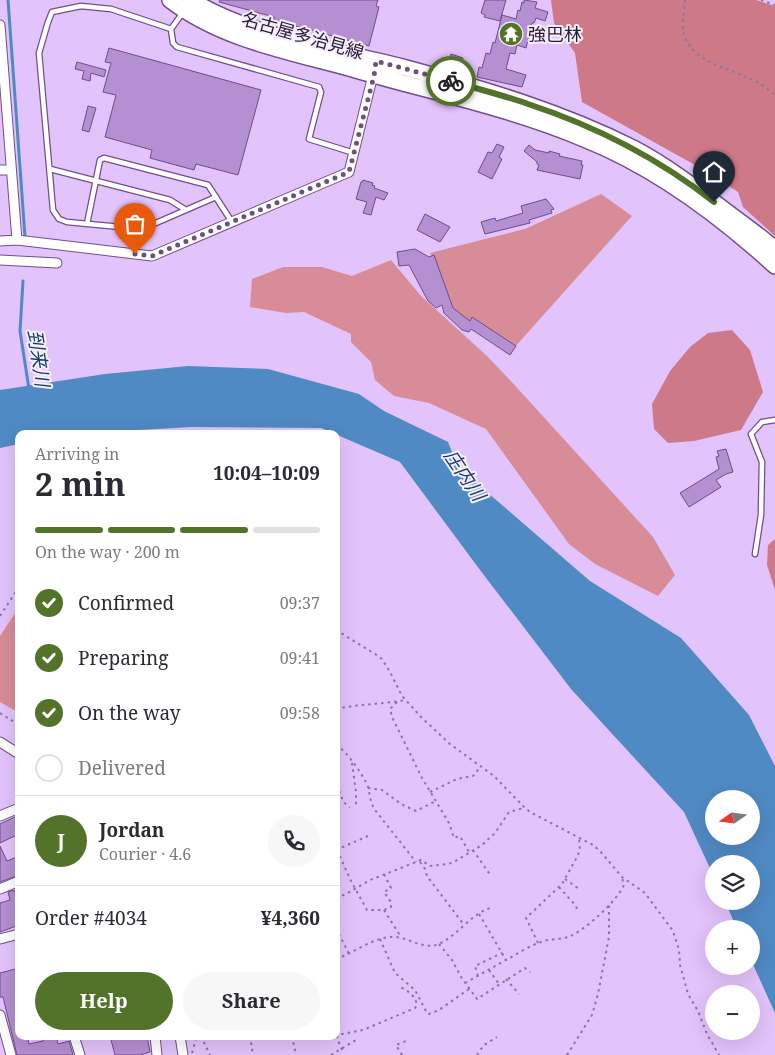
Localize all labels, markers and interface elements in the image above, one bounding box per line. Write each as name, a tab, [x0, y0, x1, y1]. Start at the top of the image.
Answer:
street label: 名古屋多治見線	[239, 6, 367, 64]
temple icon: 強巴林	[498, 21, 524, 47]
place label: 強巴林	[528, 22, 582, 46]
courier	[426, 56, 476, 106]
icon: bike	[437, 67, 465, 95]
pin	[693, 151, 735, 202]
icon: home	[700, 158, 728, 186]
pin	[114, 203, 156, 254]
icon: bag	[121, 210, 149, 238]
water label: 到来川	[22, 328, 56, 390]
text: Arriving in	[35, 443, 119, 465]
water label: 庄内川	[438, 444, 493, 508]
text: 10:04–10:09	[213, 460, 320, 486]
text: 2 min	[35, 462, 126, 505]
text: On the way · 200 m	[35, 541, 180, 563]
icon: check	[35, 589, 63, 617]
text: Confirmed	[78, 590, 174, 616]
text: 09:37	[280, 592, 320, 614]
icon: check	[35, 644, 63, 672]
text: Preparing	[78, 645, 168, 671]
text: 09:41	[280, 647, 320, 669]
icon: check	[35, 699, 63, 727]
text: On the way	[78, 700, 181, 726]
text: 09:58	[280, 702, 320, 724]
text: Delivered	[78, 755, 166, 781]
north arrow	[705, 790, 760, 845]
map controls	[705, 790, 760, 1040]
button: phone	[268, 815, 320, 867]
text: Jordan	[99, 817, 165, 843]
text: J	[57, 828, 65, 854]
text: Courier · 4.6	[99, 843, 191, 865]
button: layers	[705, 855, 760, 910]
text: Order #4034	[35, 905, 147, 931]
text: ¥4,360	[261, 905, 320, 931]
button: +	[705, 920, 760, 975]
button: Help	[35, 972, 173, 1030]
button: Share	[183, 972, 320, 1030]
button: −	[705, 985, 760, 1040]

